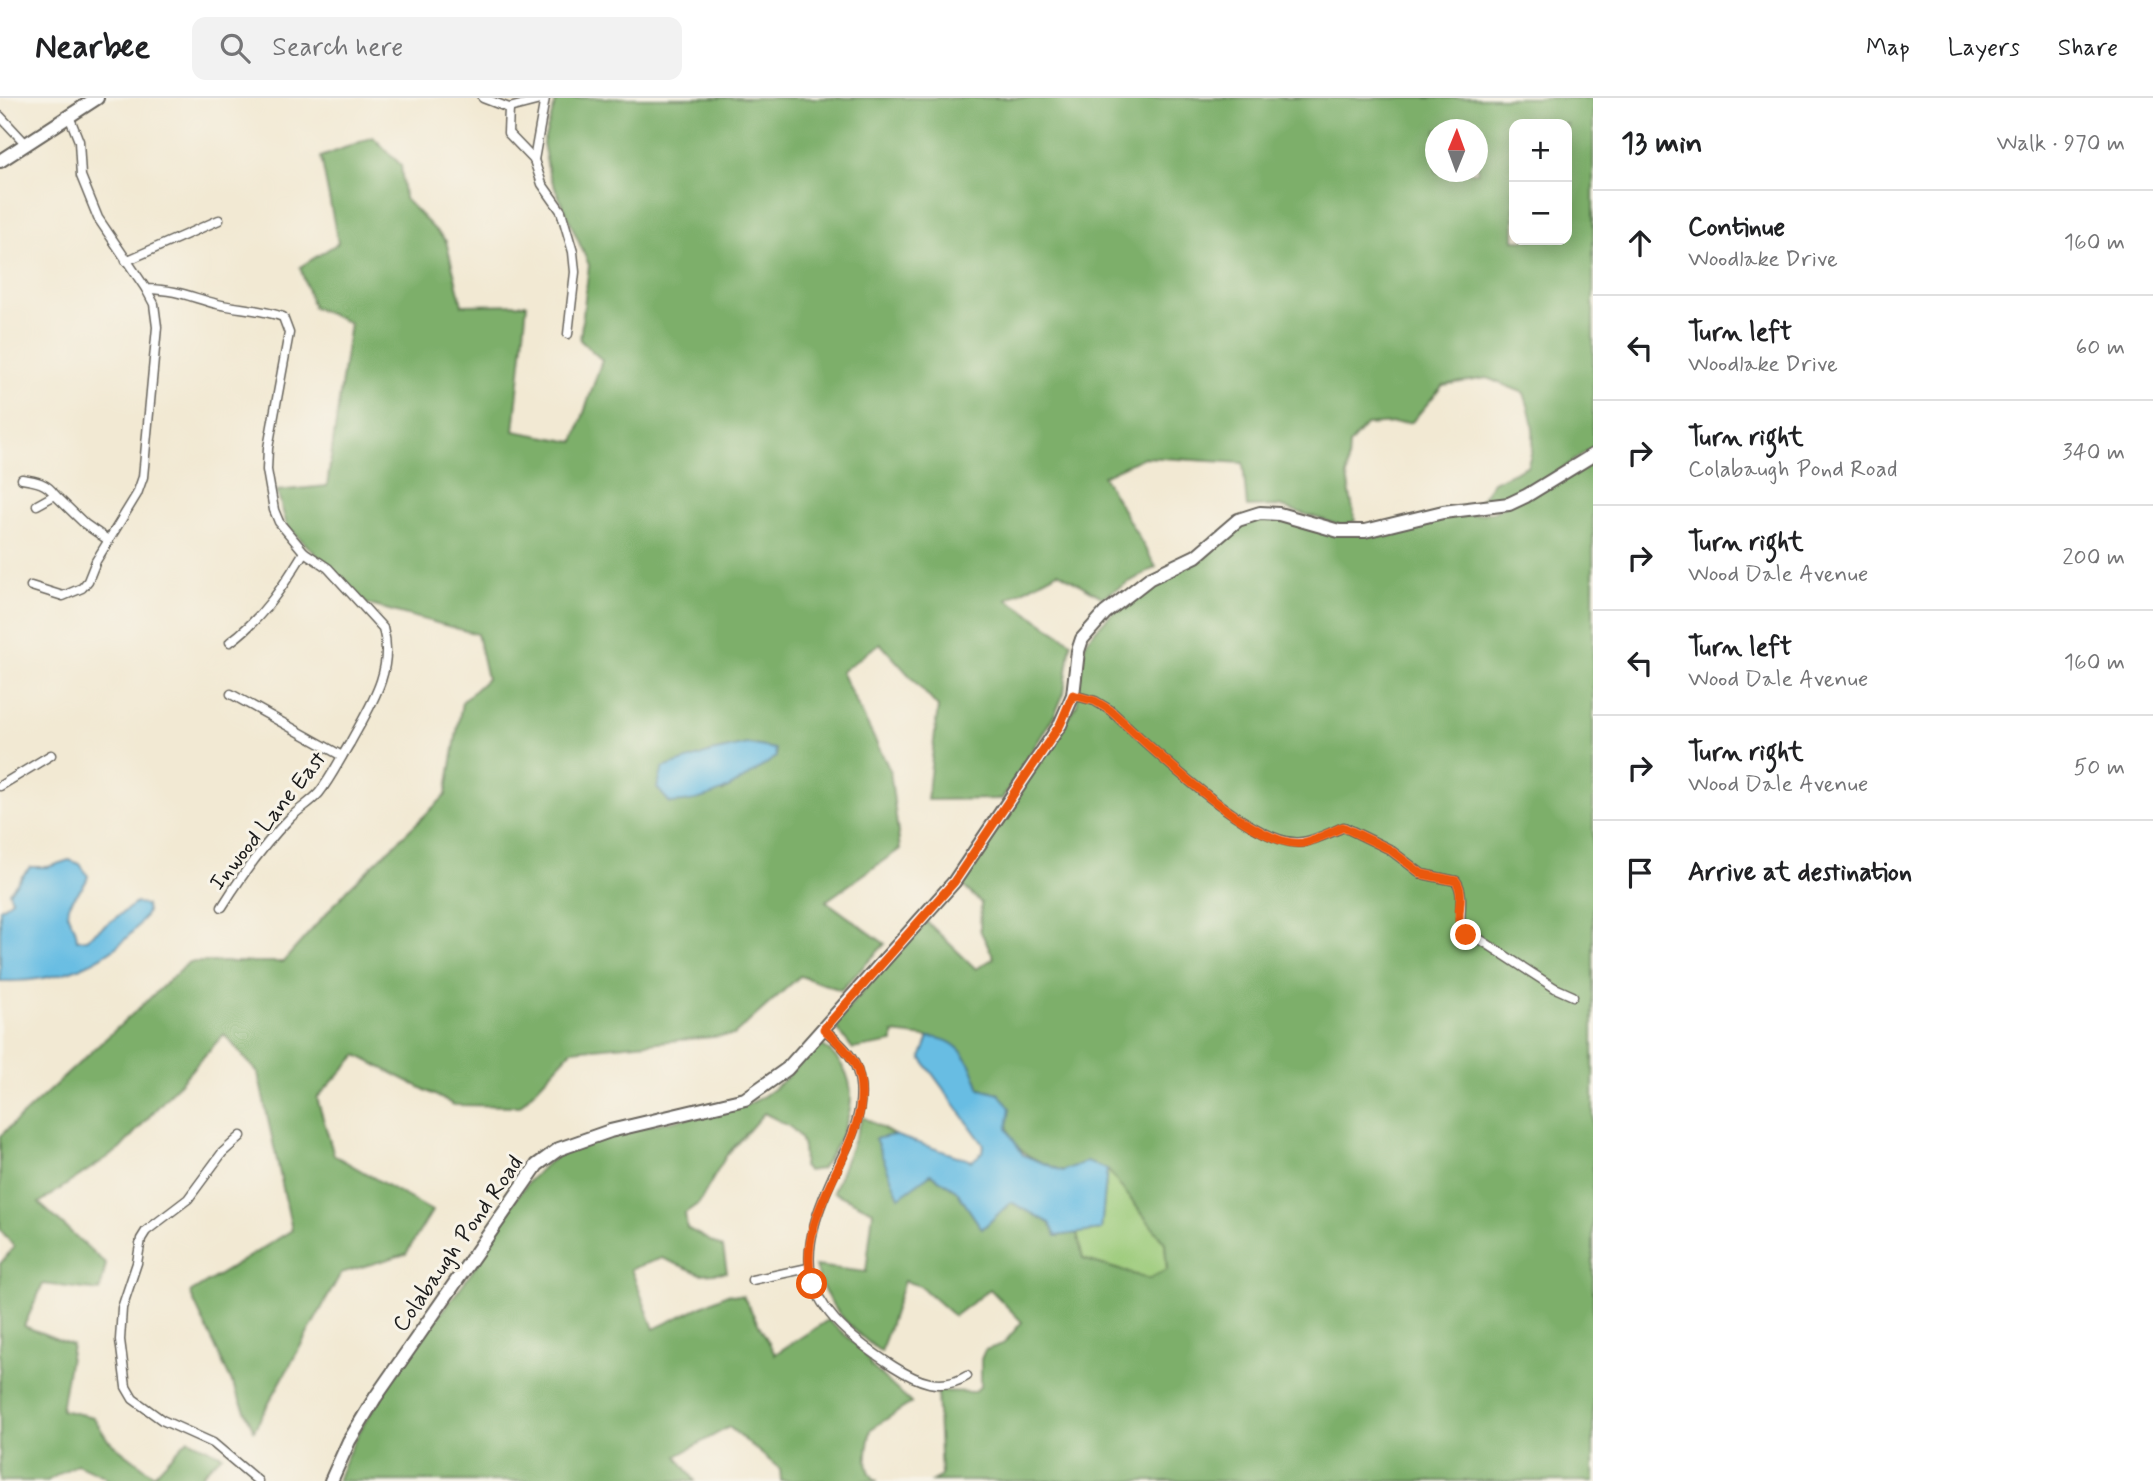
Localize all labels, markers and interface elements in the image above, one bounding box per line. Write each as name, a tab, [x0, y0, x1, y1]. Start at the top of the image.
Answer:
search box	[192, 17, 682, 80]
text: Nearbee	[35, 26, 150, 70]
icon: search	[216, 29, 254, 67]
text: Search here	[272, 31, 403, 65]
text: Map	[1866, 33, 1910, 64]
text: Layers	[1948, 33, 2020, 64]
text: Share	[2058, 33, 2118, 64]
north arrow	[1425, 119, 1488, 182]
map controls	[1509, 119, 1572, 245]
button: +	[1509, 119, 1572, 182]
text: 13 min	[1621, 124, 1703, 163]
text: Walk · 970 m	[1996, 129, 2125, 159]
button: −	[1509, 182, 1572, 245]
text: Continue	[1688, 211, 1785, 245]
icon: ahead	[1621, 224, 1659, 262]
text: 160 m	[2064, 228, 2125, 258]
text: Woodlake Drive	[1688, 245, 1838, 275]
text: Turn left	[1688, 316, 1792, 350]
icon: left	[1621, 329, 1659, 367]
text: 60 m	[2076, 333, 2125, 363]
text: Woodlake Drive	[1688, 350, 1838, 380]
text: Turn right	[1688, 421, 1804, 455]
icon: right	[1621, 434, 1659, 472]
text: 340 m	[2062, 438, 2125, 468]
text: Colabaugh Pond Road	[1688, 455, 1897, 485]
text: Turn right	[1688, 526, 1804, 560]
icon: right	[1621, 539, 1659, 577]
text: 200 m	[2062, 543, 2125, 573]
text: Wood Dale Avenue	[1688, 560, 1868, 590]
text: Turn left	[1688, 631, 1792, 665]
icon: left	[1621, 644, 1659, 682]
text: 160 m	[2064, 648, 2125, 678]
text: Wood Dale Avenue	[1688, 665, 1868, 695]
text: Turn right	[1688, 736, 1804, 770]
street label: Inwood Lane East	[203, 745, 334, 897]
icon: right	[1621, 749, 1659, 787]
text: 50 m	[2074, 753, 2125, 783]
text: Wood Dale Avenue	[1688, 770, 1868, 800]
icon: arrive	[1621, 854, 1659, 892]
text: Arrive at destination	[1688, 856, 1912, 890]
route end	[1450, 919, 1481, 950]
street label: Colabaugh Pond Road	[386, 1150, 531, 1339]
route start	[796, 1268, 827, 1299]

